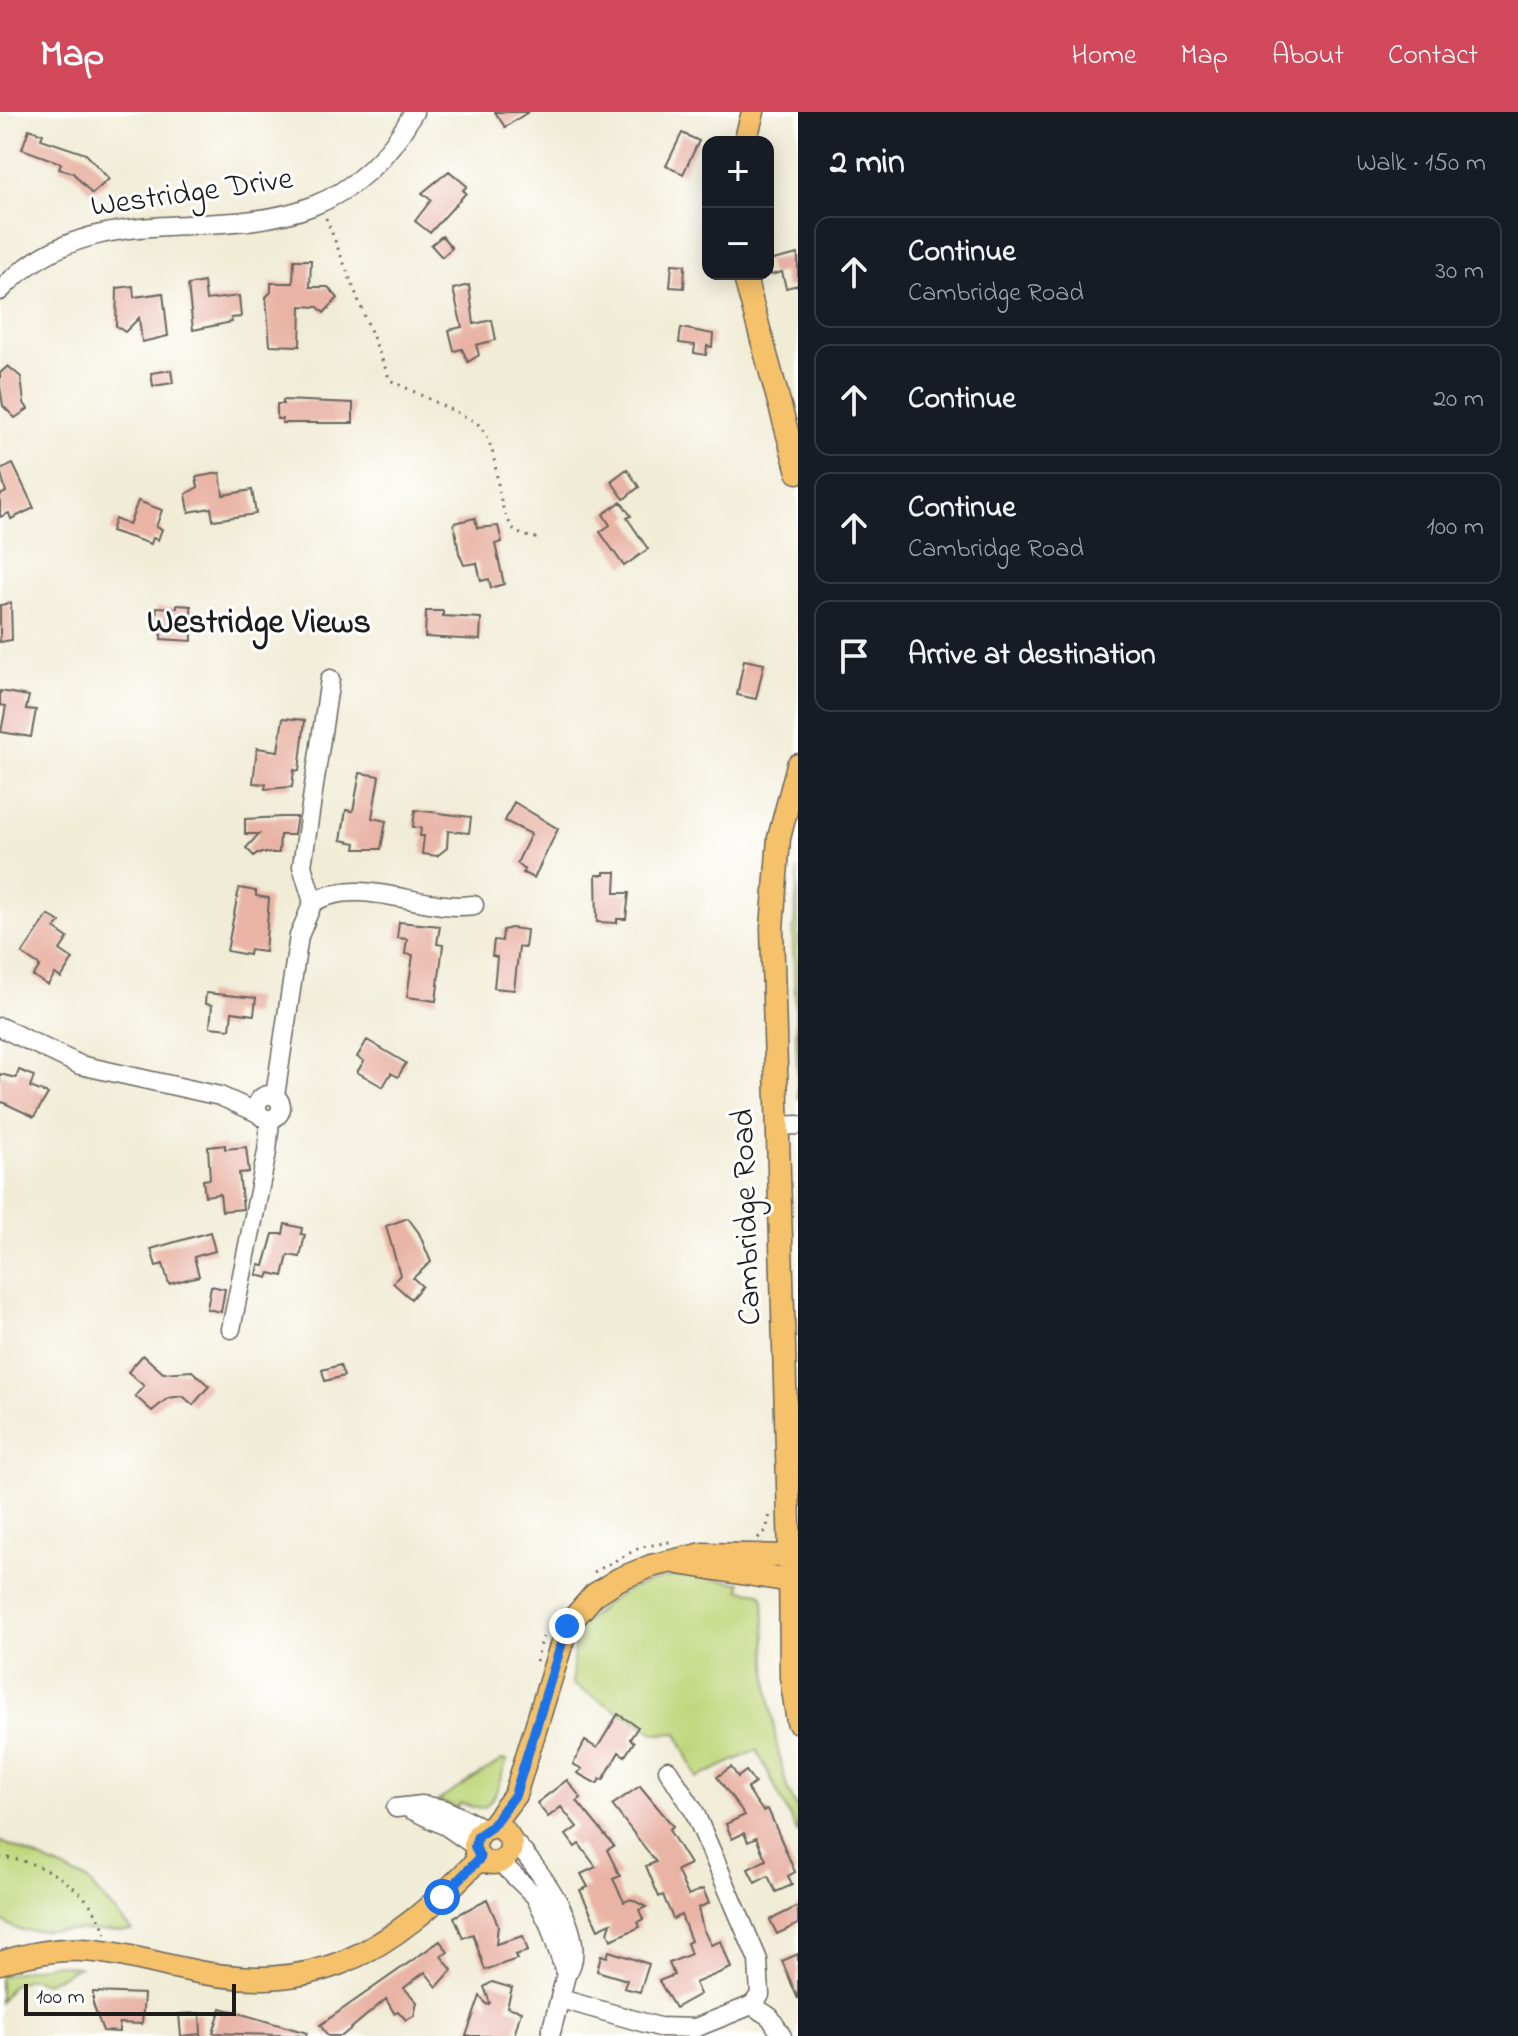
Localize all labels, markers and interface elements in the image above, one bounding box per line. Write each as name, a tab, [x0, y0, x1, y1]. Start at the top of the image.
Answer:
text: Map	[40, 28, 104, 84]
text: Home	[1071, 36, 1137, 77]
text: Map	[1181, 36, 1228, 77]
text: About	[1272, 36, 1344, 77]
text: Contact	[1388, 36, 1478, 77]
map controls	[702, 136, 774, 280]
button: +	[702, 136, 774, 208]
text: 2 min	[830, 139, 905, 189]
text: Walk · 150 m	[1356, 145, 1486, 183]
street label: Westridge Drive	[88, 156, 297, 231]
button: −	[702, 208, 774, 280]
text: Continue	[908, 231, 1016, 275]
icon: ahead	[832, 250, 876, 294]
text: 30 m	[1435, 253, 1484, 291]
text: Cambridge Road	[908, 275, 1084, 313]
icon: ahead	[832, 378, 876, 422]
text: Continue	[908, 378, 1016, 422]
text: 20 m	[1433, 381, 1484, 419]
text: Continue	[908, 487, 1016, 531]
icon: ahead	[832, 506, 876, 550]
text: 100 m	[1427, 509, 1484, 547]
text: Cambridge Road	[908, 531, 1084, 569]
district label: Westridge Views	[147, 599, 371, 650]
icon: arrive	[832, 634, 876, 678]
text: Arrive at destination	[908, 634, 1156, 678]
street label: Cambridge Road	[721, 1108, 775, 1326]
route end	[549, 1608, 585, 1644]
route start	[424, 1879, 460, 1915]
scale bar	[24, 1980, 236, 2016]
text: 100 m	[36, 1982, 85, 2014]

